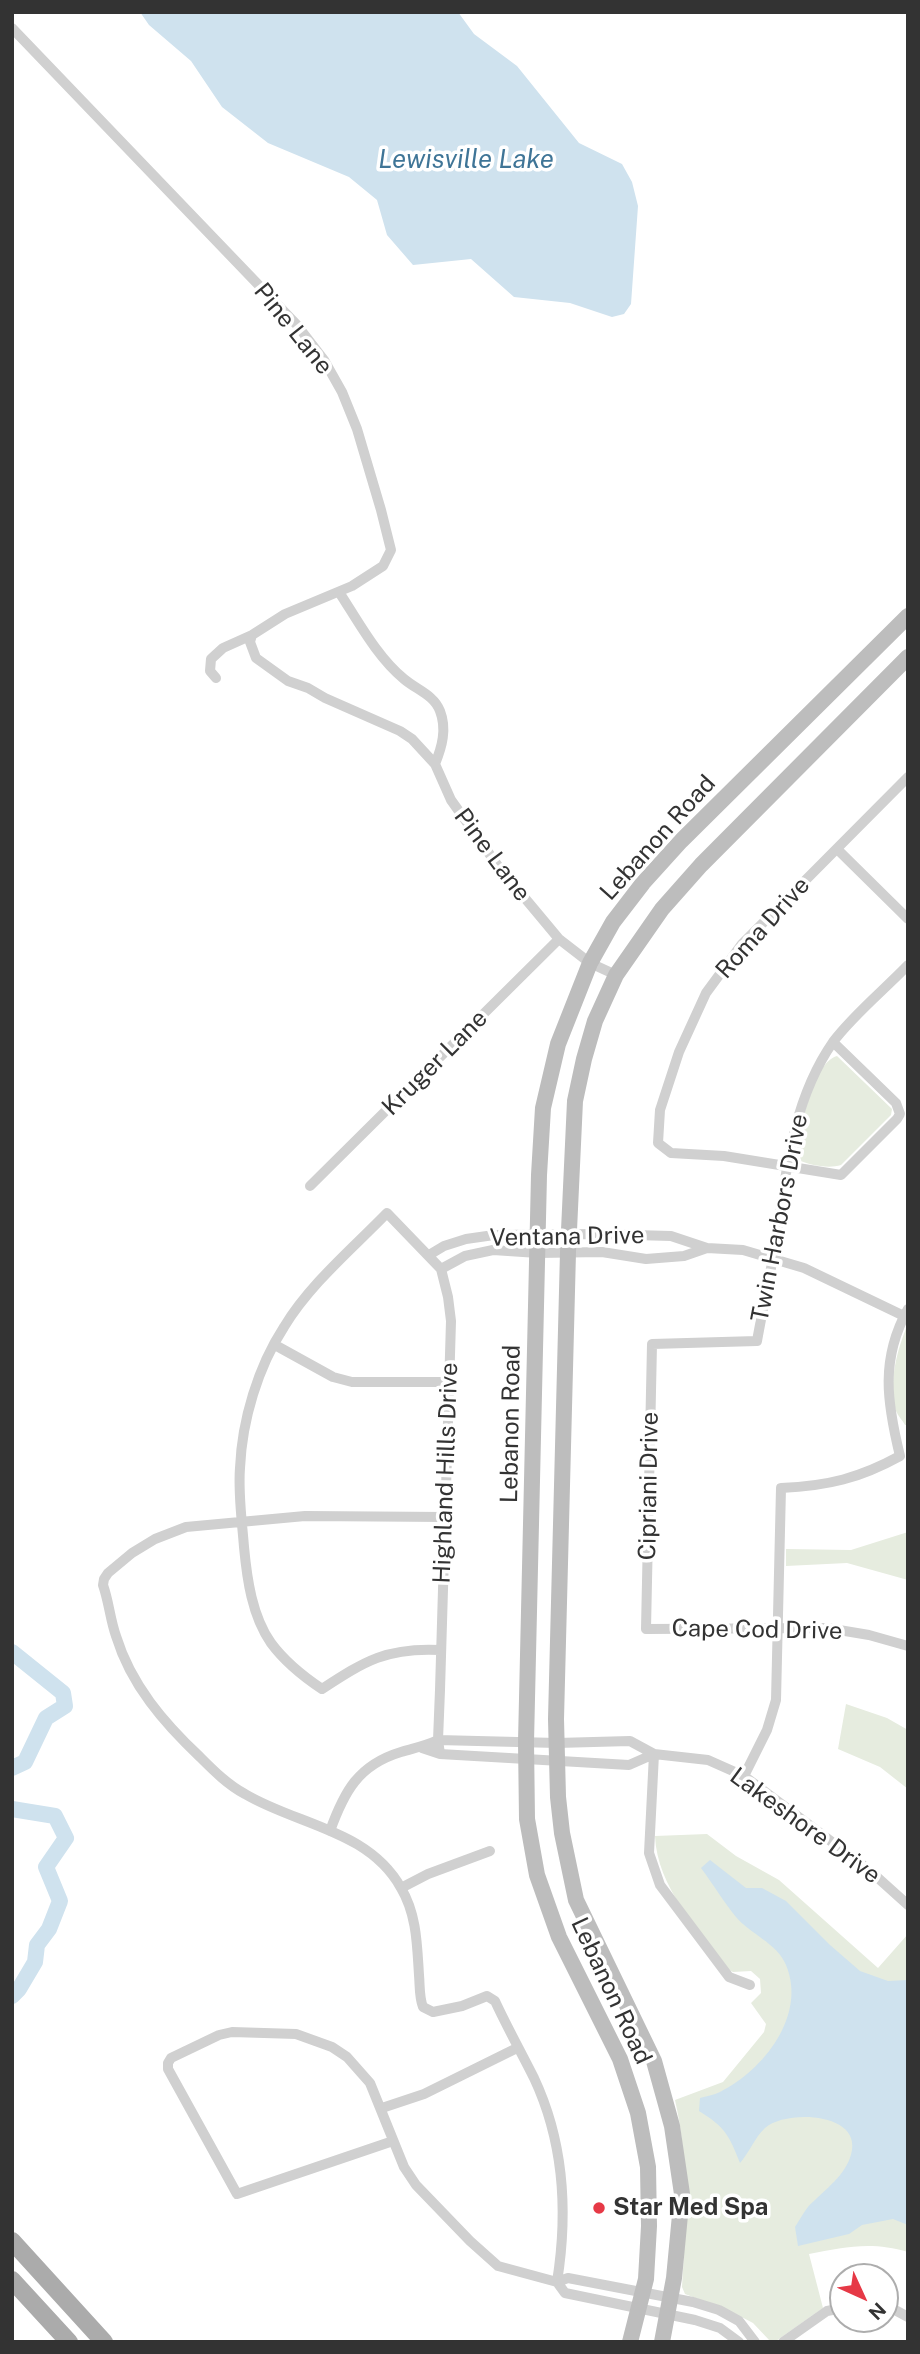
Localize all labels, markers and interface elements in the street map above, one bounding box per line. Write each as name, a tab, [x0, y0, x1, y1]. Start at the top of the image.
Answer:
water label: Lewisville Lake	[378, 144, 554, 176]
street label: Pine Lane	[248, 278, 338, 380]
street label: Lebanon Road	[594, 770, 722, 906]
street label: Pine Lane	[448, 803, 536, 907]
street label: Roma Drive	[710, 871, 816, 985]
street label: Kruger Lane	[376, 1004, 494, 1122]
street label: Twin Harbors Drive	[746, 1112, 814, 1324]
street label: Ventana Drive	[489, 1221, 645, 1253]
street label: Lebanon Road	[495, 1345, 527, 1503]
street label: Highland Hills Drive	[428, 1362, 464, 1584]
street label: Cipriani Drive	[633, 1411, 665, 1561]
street label: Cape Cod Drive	[671, 1614, 843, 1646]
street label: Lakeshore Drive	[724, 1762, 886, 1890]
street label: Lebanon Road	[564, 1913, 658, 2069]
place label: Star Med Spa	[613, 2194, 768, 2222]
marker: Star Med Spa	[591, 2200, 607, 2216]
north arrow	[829, 2263, 899, 2333]
text: N	[864, 2298, 890, 2324]

